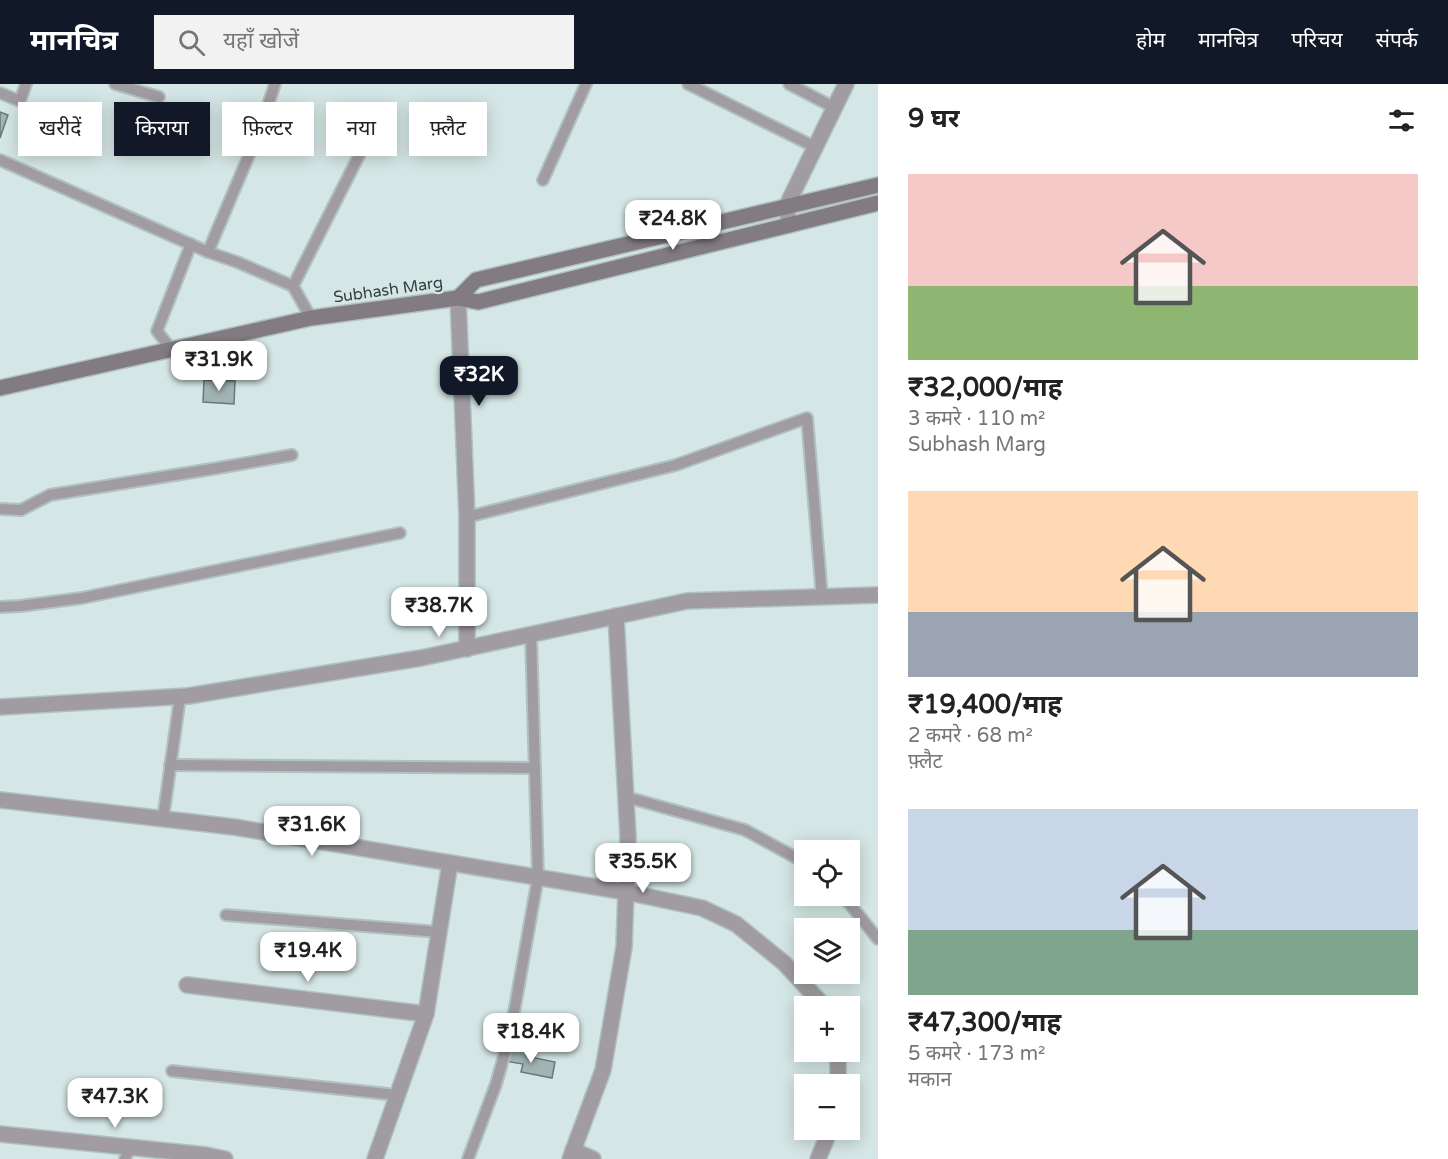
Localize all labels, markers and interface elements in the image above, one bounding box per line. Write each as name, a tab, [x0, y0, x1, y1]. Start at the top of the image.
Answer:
search box	[154, 15, 574, 69]
text: मानचित्र	[30, 24, 118, 58]
icon: search	[175, 26, 208, 59]
text: यहाँ खोजें	[223, 28, 299, 54]
text: होम	[1136, 28, 1165, 53]
text: मानचित्र	[1198, 28, 1258, 53]
text: परिचय	[1291, 28, 1343, 53]
text: संपर्क	[1376, 28, 1418, 53]
chip: खरीदें	[18, 102, 102, 156]
chip: किराया	[114, 102, 210, 156]
chip: फ़िल्टर	[222, 102, 314, 156]
chip: नया	[326, 102, 397, 156]
chip: फ़्लैट	[409, 102, 487, 156]
text: 9 घर	[908, 103, 959, 134]
icon: filters	[1385, 104, 1418, 137]
pin: ₹24.8K	[624, 200, 722, 251]
text: ₹24.8K	[639, 207, 707, 231]
icon: home	[1109, 213, 1217, 321]
street label: Subhash Marg	[332, 272, 444, 308]
pin: ₹31.9K	[170, 341, 268, 392]
text: ₹31.9K	[185, 348, 253, 372]
pin: ₹32K	[443, 356, 515, 407]
text: ₹32K	[454, 363, 504, 387]
text: ₹32,000/माह	[908, 372, 1062, 403]
text: 3 कमरे · 110 m²	[908, 407, 1046, 431]
text: Subhash Marg	[908, 433, 1046, 457]
icon: home	[1109, 530, 1217, 638]
pin: ₹38.7K	[390, 587, 488, 638]
text: ₹38.7K	[405, 594, 473, 618]
text: ₹19,400/माह	[908, 689, 1062, 720]
text: 2 कमरे · 68 m²	[908, 724, 1033, 748]
text: फ़्लैट	[908, 750, 943, 774]
pin: ₹31.6K	[263, 806, 361, 857]
text: ₹31.6K	[278, 813, 346, 837]
map controls	[794, 840, 860, 1140]
button: locate	[794, 840, 860, 906]
pin: ₹35.5K	[594, 843, 692, 894]
icon: home	[1109, 848, 1217, 956]
text: ₹35.5K	[609, 850, 677, 874]
button: layers	[794, 918, 860, 984]
pin: ₹19.4K	[259, 932, 357, 983]
text: ₹19.4K	[274, 939, 342, 963]
button: +	[794, 996, 860, 1062]
text: ₹47,300/माह	[908, 1007, 1061, 1038]
pin: ₹18.4K	[482, 1013, 580, 1064]
text: ₹18.4K	[497, 1020, 565, 1044]
text: 5 कमरे · 173 m²	[908, 1042, 1046, 1066]
text: मकान	[908, 1068, 952, 1092]
button: −	[794, 1074, 860, 1140]
pin: ₹47.3K	[66, 1078, 164, 1129]
text: ₹47.3K	[82, 1085, 148, 1109]

